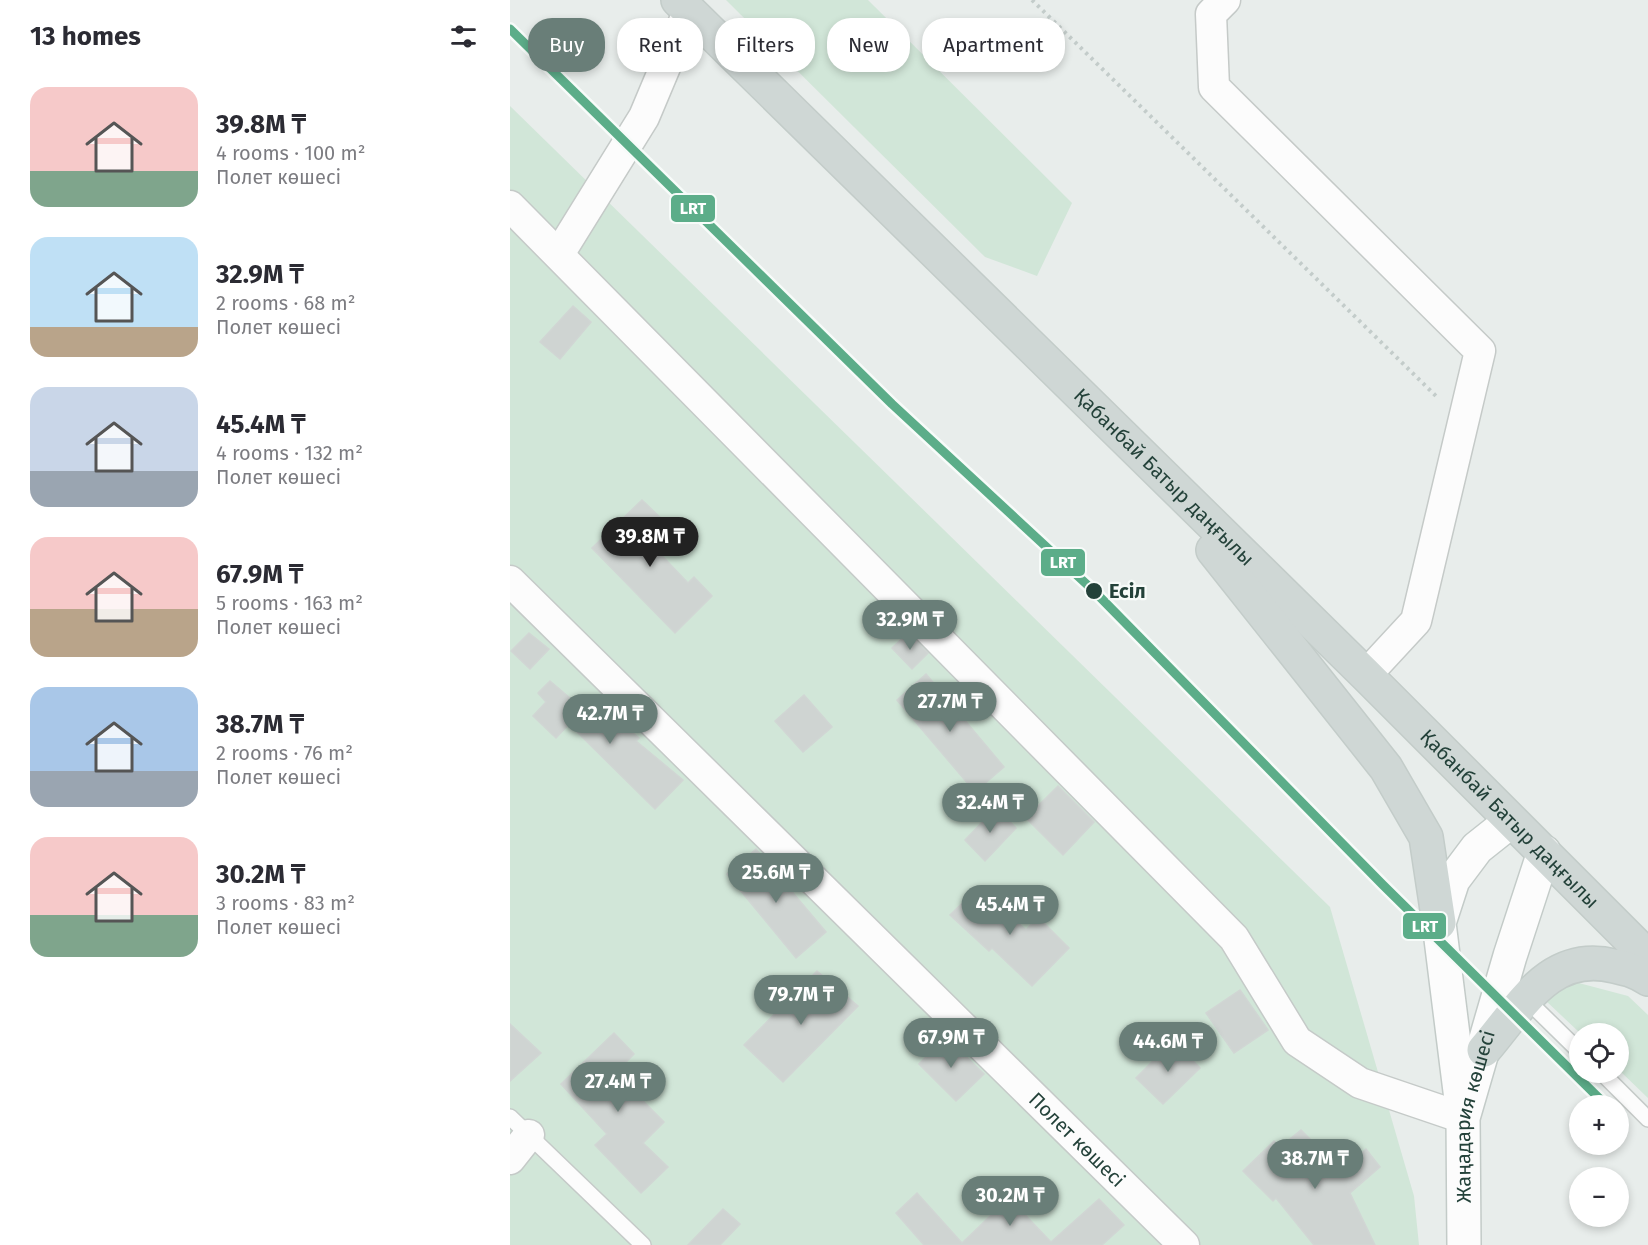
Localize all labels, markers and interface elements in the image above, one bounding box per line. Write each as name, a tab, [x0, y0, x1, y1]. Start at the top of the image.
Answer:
chip: Buy	[528, 18, 605, 72]
chip: Rent	[617, 18, 703, 72]
chip: Filters	[715, 18, 815, 72]
chip: New	[827, 18, 910, 72]
chip: Apartment	[922, 18, 1065, 72]
icon: filters	[447, 20, 480, 53]
text: 13 homes	[30, 21, 141, 52]
text: 39.8M ₸	[216, 109, 306, 140]
icon: home	[78, 111, 150, 183]
text: 4 rooms · 100 m²	[216, 141, 366, 165]
text: Полет көшесі	[216, 165, 341, 189]
line badge: LRT	[670, 194, 716, 223]
text: LRT	[680, 199, 707, 218]
text: 32.9M ₸	[216, 259, 304, 290]
icon: home	[78, 261, 150, 333]
text: 2 rooms · 68 m²	[216, 291, 356, 315]
text: Полет көшесі	[216, 315, 341, 339]
street label: Қабанбай Батыр даңғылы	[1069, 383, 1259, 571]
text: 45.4M ₸	[216, 409, 306, 440]
icon: home	[78, 411, 150, 483]
text: 4 rooms · 132 m²	[216, 441, 363, 465]
text: Полет көшесі	[216, 465, 341, 489]
pin: 39.8M ₸	[595, 517, 705, 568]
text: 39.8M ₸	[615, 524, 685, 548]
line badge: LRT	[1040, 548, 1086, 577]
text: LRT	[1050, 553, 1077, 572]
text: 67.9M ₸	[216, 559, 303, 590]
icon: home	[78, 561, 150, 633]
place label: Есіл	[1109, 579, 1146, 603]
marker: Есіл	[1084, 581, 1104, 601]
text: 5 rooms · 163 m²	[216, 591, 363, 615]
pin: 32.9M ₸	[855, 600, 965, 651]
text: 32.9M ₸	[876, 607, 944, 631]
text: Полет көшесі	[216, 615, 341, 639]
pin: 27.7M ₸	[895, 682, 1005, 733]
text: 27.7M ₸	[917, 689, 983, 713]
pin: 42.7M ₸	[555, 694, 665, 745]
text: 42.7M ₸	[577, 701, 643, 725]
text: 38.7M ₸	[216, 709, 304, 740]
icon: home	[78, 711, 150, 783]
street label: Қабанбай Батыр даңғылы	[1415, 724, 1604, 913]
text: 2 rooms · 76 m²	[216, 741, 353, 765]
text: Полет көшесі	[216, 765, 341, 789]
pin: 32.4M ₸	[935, 783, 1045, 834]
text: 32.4M ₸	[956, 790, 1024, 814]
pin: 25.6M ₸	[721, 853, 831, 904]
text: 30.2M ₸	[216, 859, 305, 890]
text: 25.6M ₸	[742, 860, 810, 884]
icon: home	[78, 861, 150, 933]
pin: 45.4M ₸	[955, 885, 1065, 936]
text: 3 rooms · 83 m²	[216, 891, 355, 915]
text: 45.4M ₸	[976, 892, 1044, 916]
line badge: LRT	[1402, 912, 1447, 940]
text: Полет көшесі	[216, 915, 341, 939]
text: LRT	[1412, 917, 1439, 936]
pin: 79.7M ₸	[746, 975, 856, 1026]
text: 79.7M ₸	[768, 982, 834, 1006]
pin: 67.9M ₸	[896, 1018, 1006, 1069]
pin: 44.6M ₸	[1113, 1022, 1223, 1073]
map controls	[1569, 1023, 1629, 1227]
button: locate	[1569, 1023, 1629, 1083]
text: 67.9M ₸	[917, 1025, 985, 1049]
street label: Жаңадария көшесі	[1451, 1027, 1500, 1203]
text: 44.6M ₸	[1133, 1029, 1203, 1053]
pin: 27.4M ₸	[563, 1062, 673, 1113]
text: 27.4M ₸	[585, 1069, 651, 1093]
street label: Полет көшесі	[1024, 1087, 1130, 1192]
button: +	[1569, 1095, 1629, 1155]
pin: 38.7M ₸	[1260, 1139, 1370, 1190]
text: 38.7M ₸	[1281, 1146, 1349, 1170]
button: −	[1569, 1167, 1629, 1227]
pin: 30.2M ₸	[955, 1176, 1065, 1227]
text: 30.2M ₸	[976, 1183, 1044, 1207]

